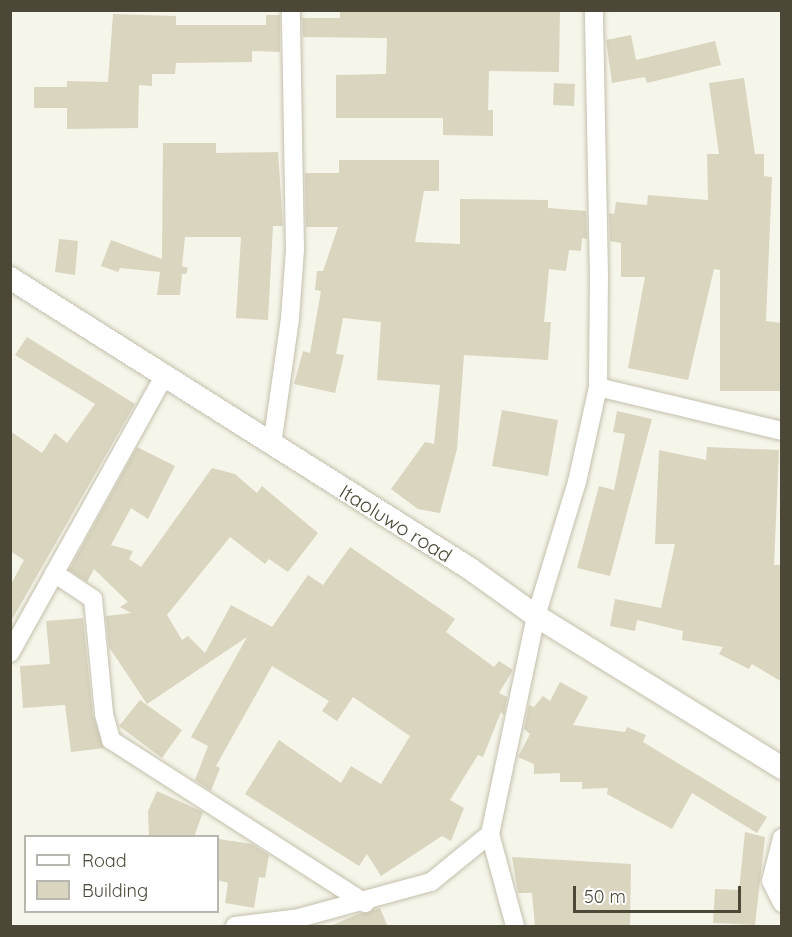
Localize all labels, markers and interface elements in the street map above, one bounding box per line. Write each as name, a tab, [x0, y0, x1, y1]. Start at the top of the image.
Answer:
street label: Itaoluwo road	[335, 479, 457, 567]
legend	[24, 835, 219, 913]
text: Road	[82, 849, 127, 872]
scale bar	[576, 874, 744, 912]
text: Building	[82, 879, 148, 902]
text: 50 m	[584, 885, 626, 908]

